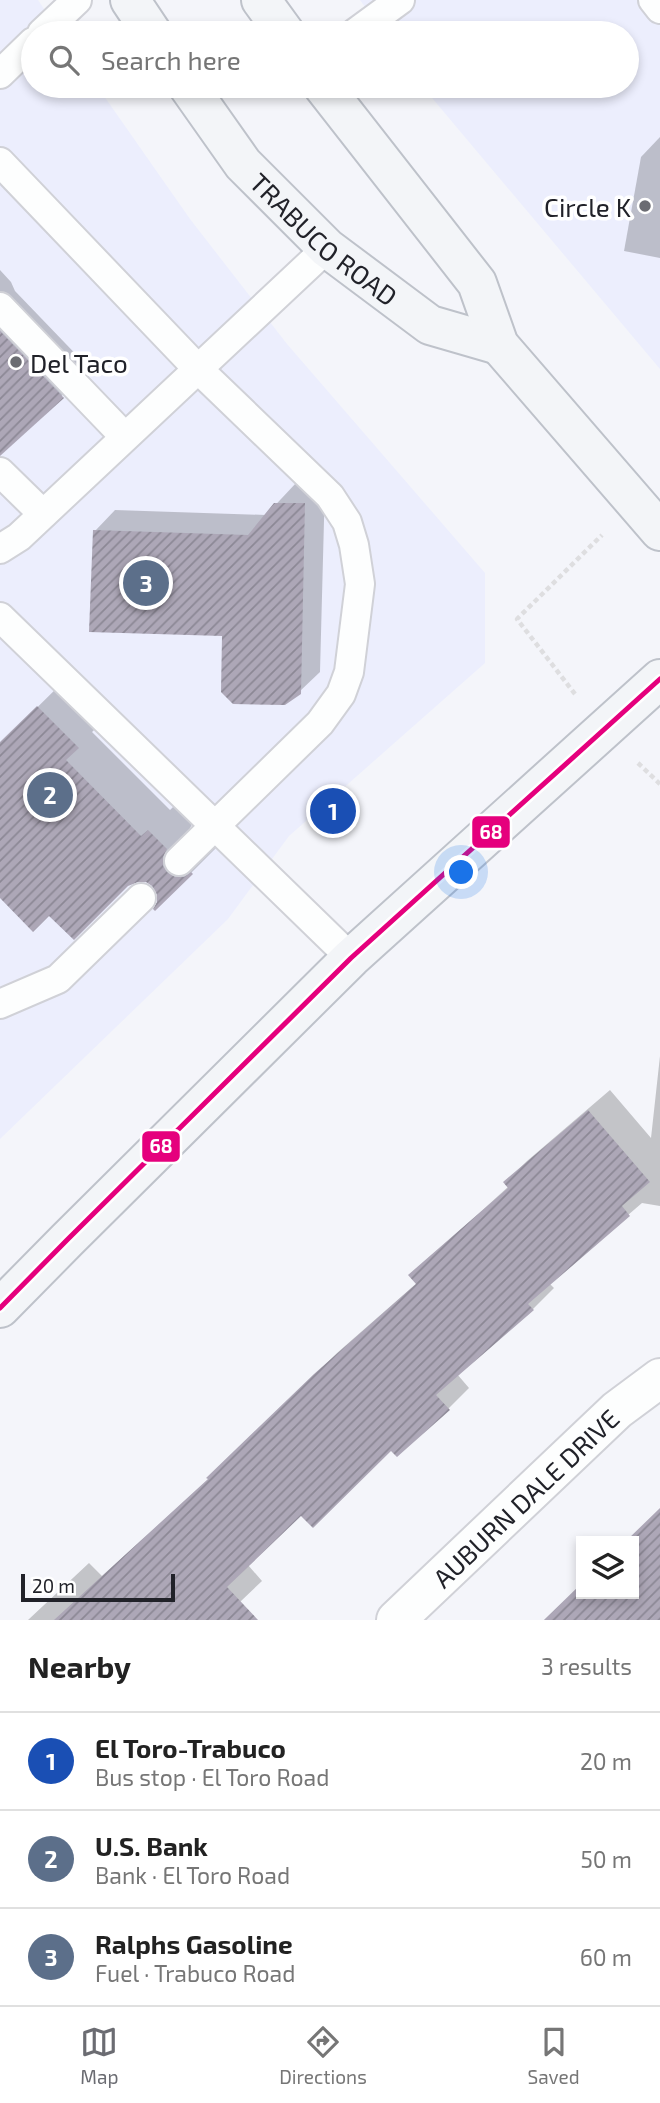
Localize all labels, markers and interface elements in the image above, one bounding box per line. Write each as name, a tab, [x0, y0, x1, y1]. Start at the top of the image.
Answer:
search box	[21, 21, 639, 98]
icon: search	[45, 41, 83, 79]
text: Search here	[101, 44, 241, 75]
street label: TRABUCO ROAD	[245, 166, 404, 311]
place label: Circle K	[544, 191, 631, 222]
marker: Circle K	[637, 198, 653, 214]
place label: Del Taco	[30, 347, 128, 378]
marker: Del Taco	[8, 354, 24, 370]
pin: 3	[123, 557, 169, 609]
pin: 2	[27, 769, 73, 821]
pin: 1	[310, 785, 356, 837]
line badge: 68	[471, 815, 511, 849]
text: 68	[479, 820, 503, 843]
your location	[444, 855, 478, 889]
line badge: 68	[141, 1130, 181, 1163]
text: 68	[149, 1134, 173, 1157]
street label: AUBURN DALE DRIVE	[426, 1402, 624, 1593]
map controls	[576, 1536, 639, 1599]
button: layers	[576, 1536, 639, 1599]
scale bar	[21, 1571, 175, 1603]
text: 20 m	[32, 1574, 75, 1597]
text: Nearby	[28, 1648, 131, 1684]
text: 3 results	[541, 1652, 632, 1680]
text: El Toro-Trabuco	[95, 1732, 286, 1763]
text: 1	[46, 1747, 56, 1775]
text: 20 m	[580, 1747, 632, 1775]
text: Bus stop · El Toro Road	[95, 1763, 329, 1791]
text: U.S. Bank	[95, 1830, 208, 1861]
text: 2	[44, 1845, 58, 1873]
text: 50 m	[581, 1845, 632, 1873]
text: Bank · El Toro Road	[95, 1861, 290, 1889]
text: Ralphs Gasoline	[95, 1928, 293, 1959]
text: 3	[44, 1943, 58, 1971]
text: 60 m	[580, 1943, 632, 1971]
text: Fuel · Trabuco Road	[95, 1959, 295, 1987]
tab: Map	[80, 2023, 118, 2088]
tab: Directions	[279, 2023, 367, 2088]
tab: Saved	[527, 2023, 580, 2088]

